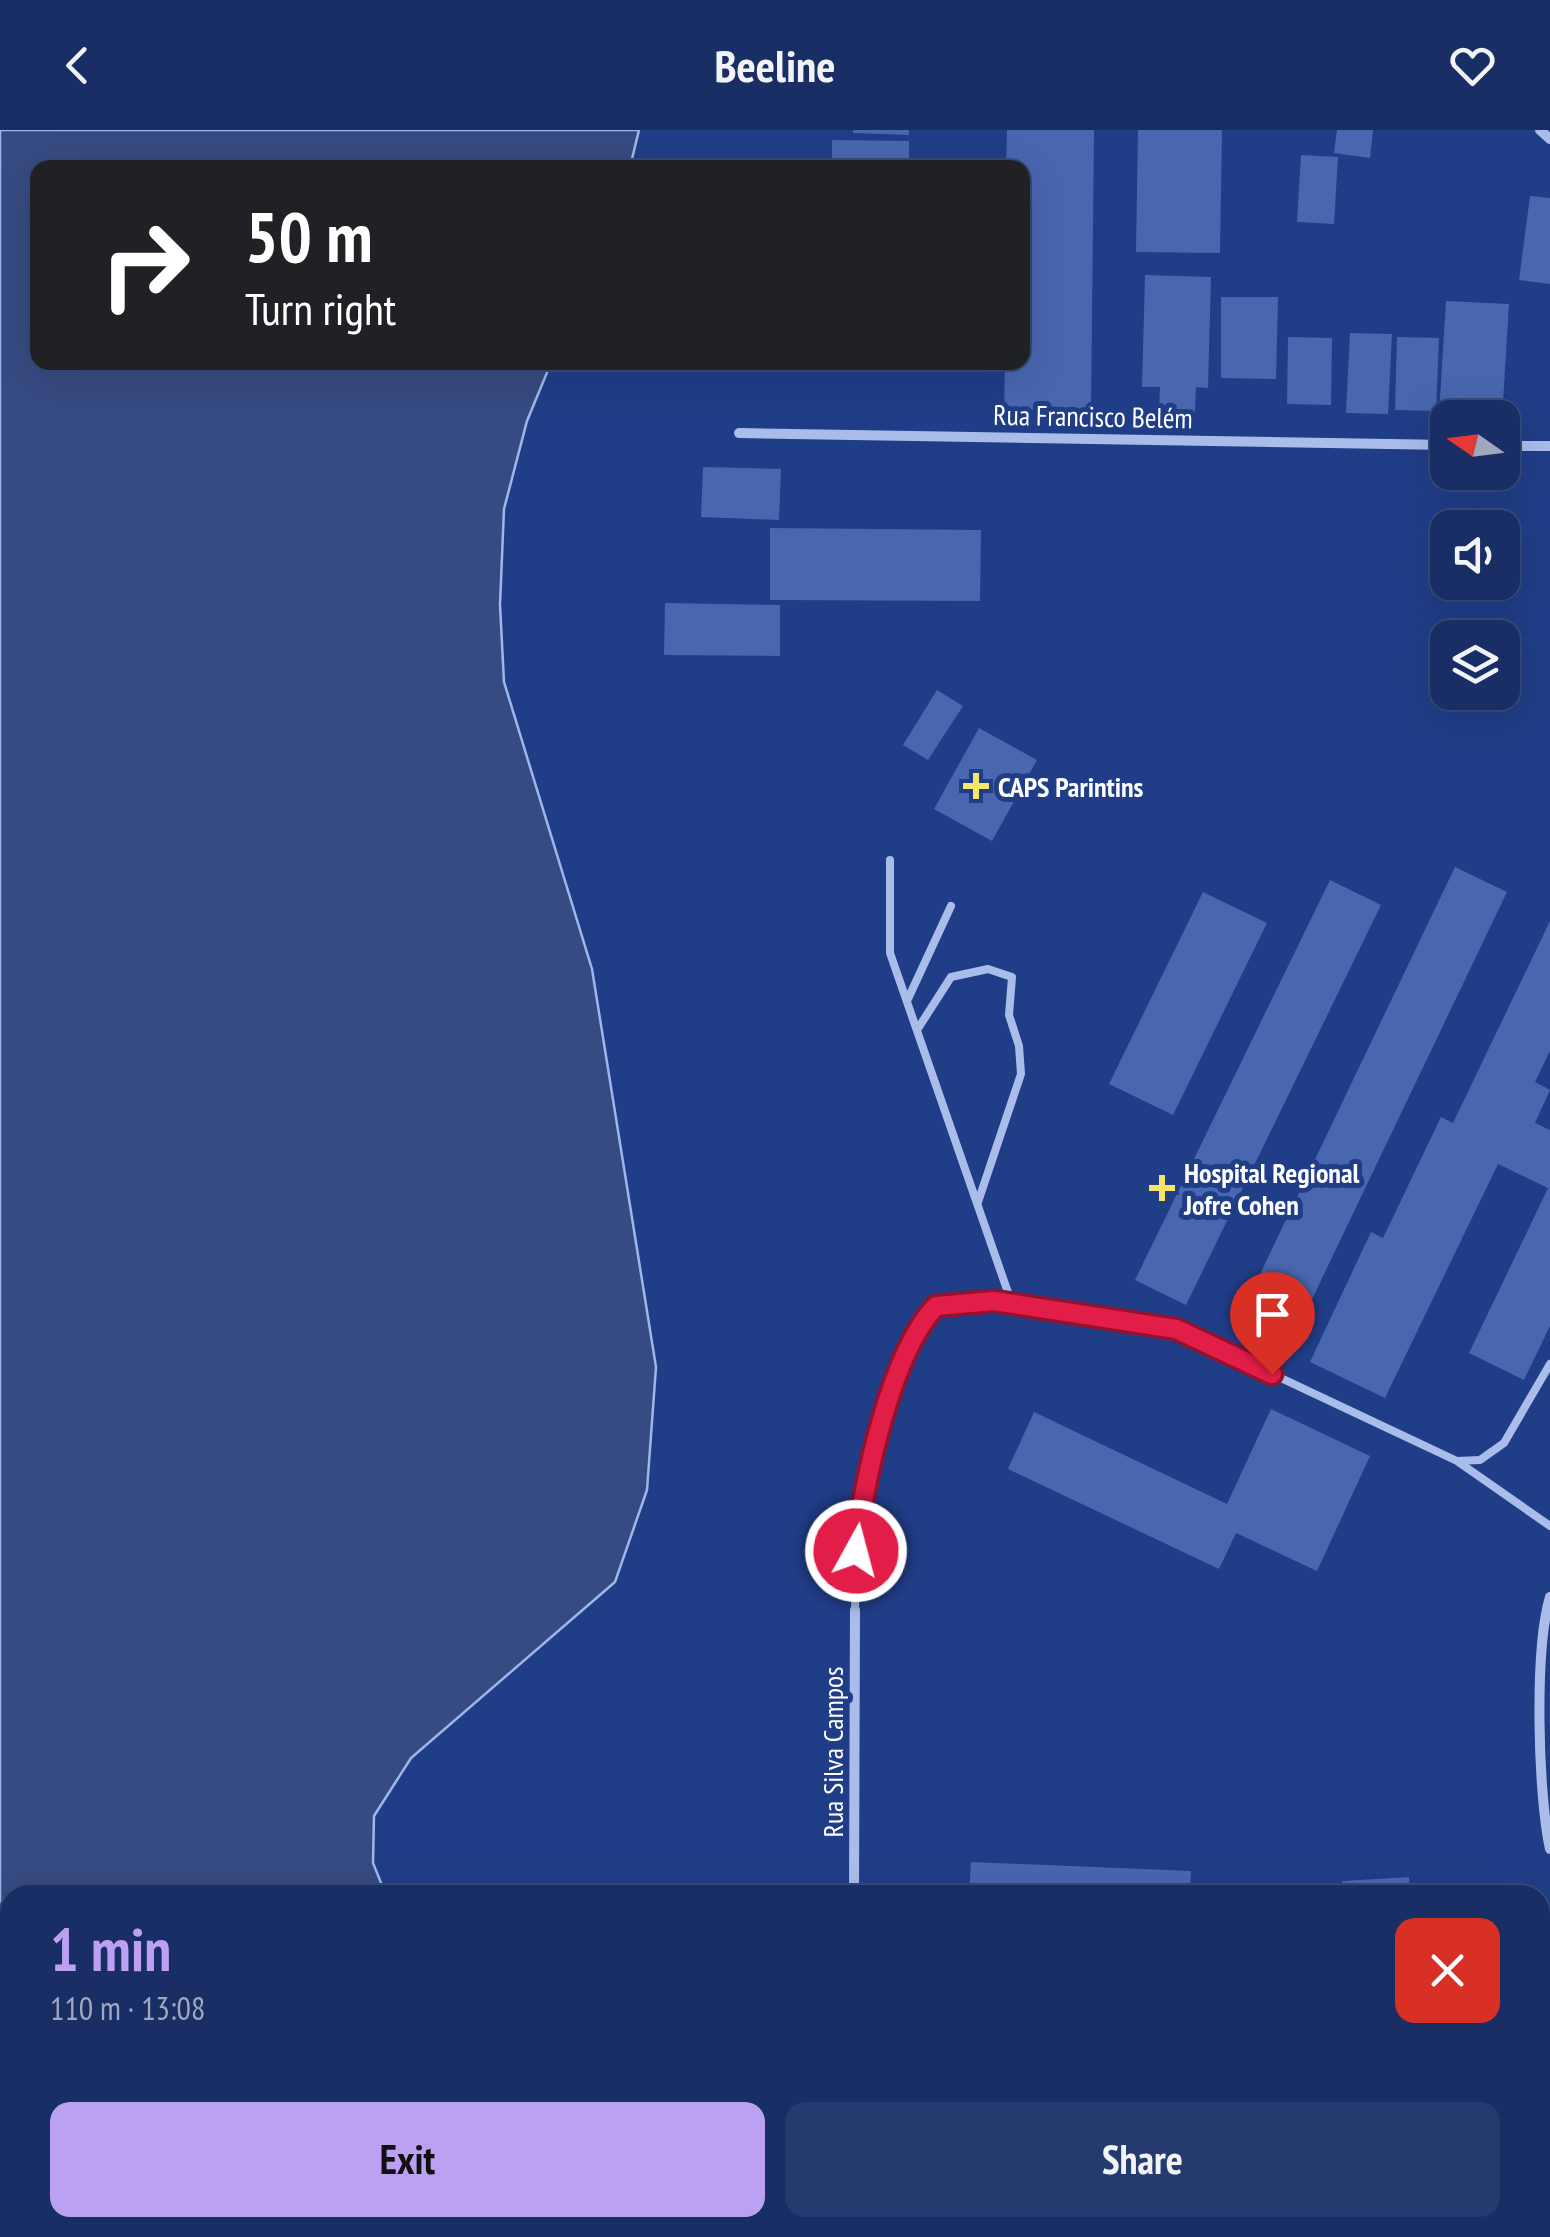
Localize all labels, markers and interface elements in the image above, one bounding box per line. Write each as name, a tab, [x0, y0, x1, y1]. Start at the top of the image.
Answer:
text: Beeline	[714, 36, 836, 94]
icon: back	[50, 38, 105, 93]
icon: heart	[1445, 38, 1500, 93]
text: 50 m	[245, 191, 373, 281]
icon: right	[80, 200, 210, 330]
text: Turn right	[245, 279, 396, 337]
street label: Rua Francisco Belém	[993, 396, 1193, 436]
north arrow	[1430, 400, 1520, 490]
map controls	[1430, 400, 1520, 710]
button: sound	[1430, 510, 1520, 600]
button: layers	[1430, 620, 1520, 710]
place label: CAPS Parintins	[998, 768, 1144, 805]
marker: CAPS Parintins	[963, 773, 989, 799]
place label: Hospital Regional Jofre Cohen	[1183, 1154, 1360, 1223]
marker: Hospital Regional Jofre Cohen	[1149, 1175, 1175, 1201]
pin	[1230, 1272, 1315, 1375]
icon: arrive	[1245, 1287, 1300, 1342]
position arrow	[804, 1499, 908, 1603]
street label: Rua Silva Campos	[814, 1667, 851, 1837]
text: 1 min	[50, 1910, 171, 1988]
button: close	[1395, 1918, 1500, 2023]
text: 110 m · 13:08	[50, 1987, 205, 2029]
button: Exit	[50, 2102, 765, 2217]
button: Share	[785, 2102, 1500, 2217]

